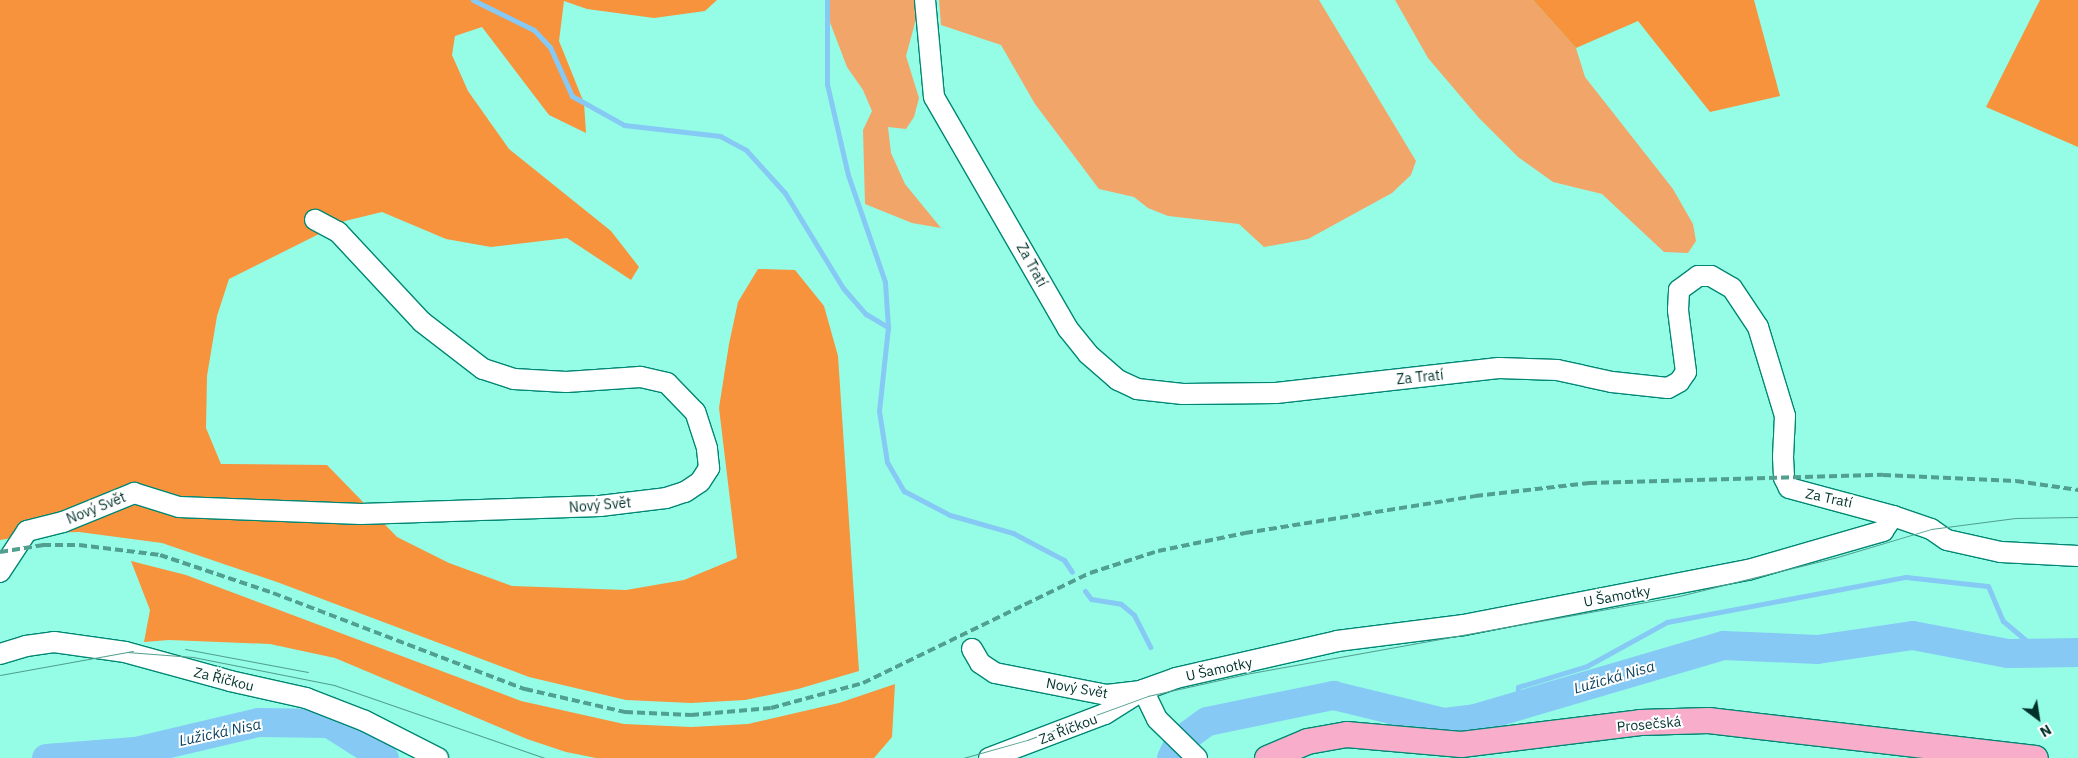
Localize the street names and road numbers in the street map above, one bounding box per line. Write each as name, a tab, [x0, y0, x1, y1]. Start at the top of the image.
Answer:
street label: Za Tratí	[1013, 240, 1051, 290]
street label: Za Tratí	[1396, 366, 1444, 388]
street label: Za Tratí	[1804, 485, 1854, 511]
street label: Nový Svět	[64, 489, 128, 527]
street label: Nový Svět	[568, 494, 632, 516]
street label: U Šamotky	[1582, 582, 1652, 610]
street label: U Šamotky	[1184, 654, 1254, 684]
street label: Za Říčkou	[192, 663, 256, 695]
street label: Nový Svět	[1045, 674, 1109, 702]
street label: Za Říčkou	[1036, 710, 1100, 748]
street label: Prosečská	[1616, 713, 1682, 735]

